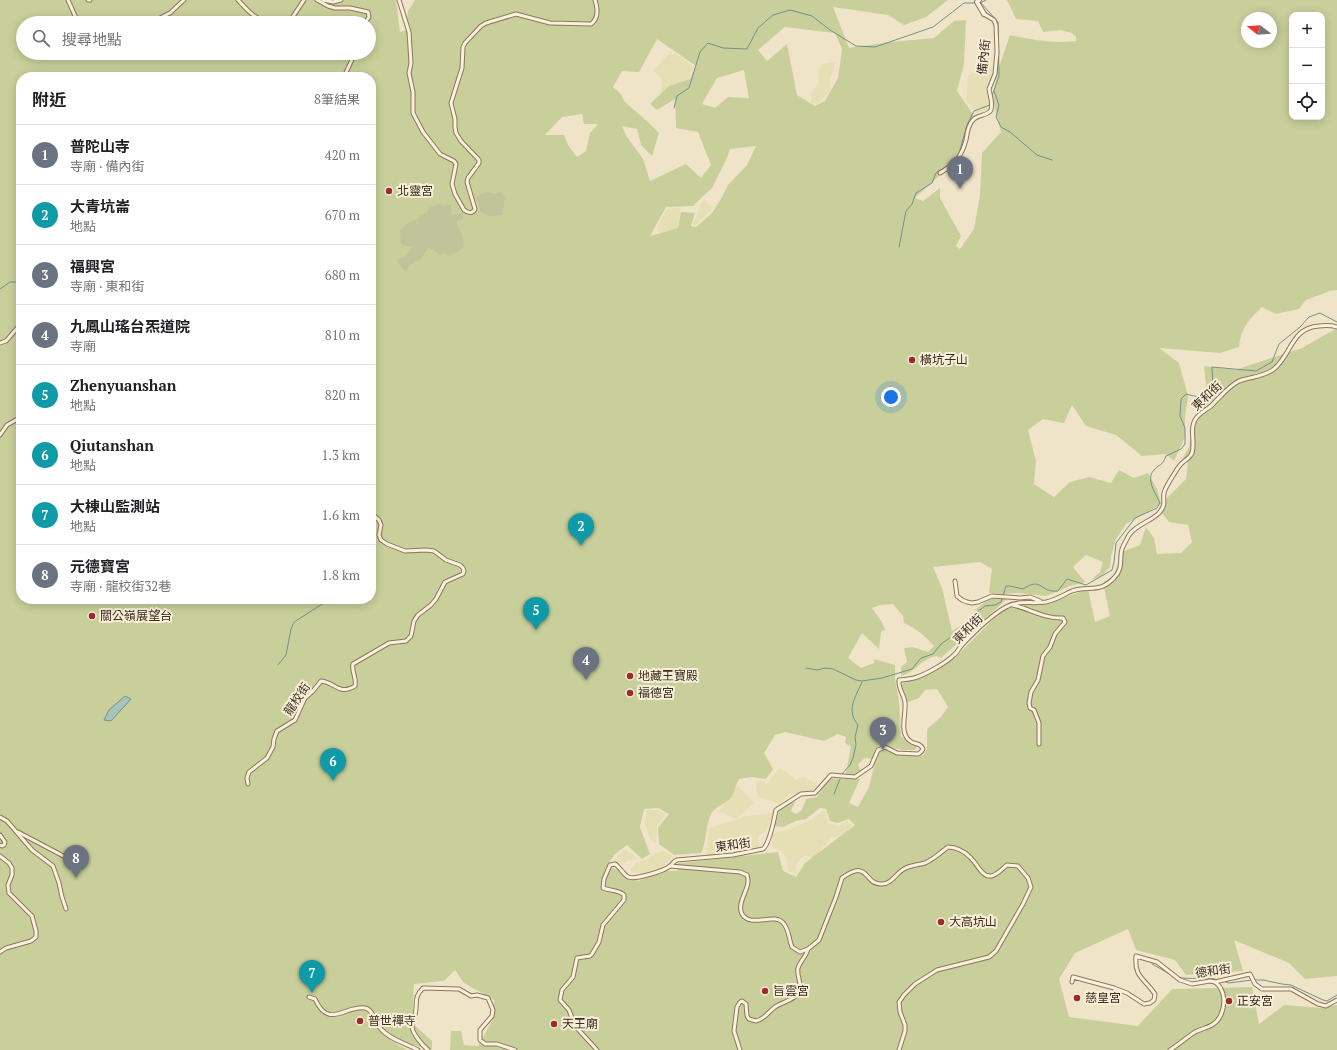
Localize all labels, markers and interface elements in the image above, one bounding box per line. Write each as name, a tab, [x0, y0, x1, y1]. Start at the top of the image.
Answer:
north arrow	[1241, 12, 1277, 48]
map controls	[1289, 12, 1325, 120]
button: +	[1289, 12, 1325, 48]
search box	[16, 16, 376, 60]
icon: search	[30, 27, 52, 49]
text: 搜尋地點	[62, 29, 122, 49]
street label: 備內街	[974, 38, 993, 76]
button: −	[1289, 48, 1325, 84]
button: locate	[1289, 84, 1325, 120]
text: 附近	[32, 88, 66, 111]
text: 8筆結果	[314, 90, 360, 108]
text: 普陀山寺	[70, 136, 130, 156]
text: 1	[41, 146, 49, 164]
text: 420 m	[325, 146, 360, 164]
pin: 1	[947, 156, 973, 189]
text: 寺廟 · 備內街	[70, 157, 144, 175]
place label: 北靈宮	[397, 183, 433, 198]
marker: 北靈宮	[384, 186, 394, 196]
text: 大青坑崙	[70, 196, 130, 216]
text: 2	[41, 206, 49, 224]
text: 670 m	[325, 206, 360, 224]
text: 地點	[70, 217, 96, 235]
text: 福興宮	[70, 256, 115, 276]
text: 3	[41, 266, 49, 284]
text: 680 m	[325, 266, 360, 284]
text: 寺廟 · 東和街	[70, 277, 144, 295]
text: 九鳳山瑤台炁道院	[70, 316, 190, 336]
text: 4	[41, 326, 49, 344]
text: 810 m	[325, 326, 360, 344]
text: 寺廟	[70, 337, 96, 355]
place label: 橫坑子山	[920, 352, 968, 367]
marker: 橫坑子山	[907, 355, 917, 365]
text: Zhenyuanshan	[70, 375, 177, 395]
street label: 東和街	[1188, 378, 1225, 413]
text: 5	[41, 386, 49, 404]
text: 820 m	[325, 386, 360, 404]
your location	[881, 387, 901, 407]
text: 地點	[70, 396, 96, 414]
text: Qiutanshan	[70, 435, 154, 455]
text: 6	[41, 446, 49, 464]
text: 1.3 km	[321, 446, 360, 464]
text: 地點	[70, 456, 96, 474]
text: 大棟山監測站	[70, 496, 160, 516]
text: 7	[41, 506, 49, 524]
text: 1.6 km	[321, 506, 360, 524]
pin: 2	[568, 513, 594, 546]
text: 地點	[70, 517, 96, 535]
text: 元德寶宮	[70, 556, 130, 576]
text: 8	[41, 566, 49, 584]
text: 1.8 km	[321, 566, 360, 584]
text: 寺廟 · 龍校街32巷	[70, 577, 171, 595]
pin: 5	[523, 597, 549, 630]
place label: 關公嶺展望台	[100, 608, 172, 623]
marker: 關公嶺展望台	[87, 611, 97, 621]
street label: 東和街	[950, 611, 986, 647]
pin: 4	[573, 647, 599, 680]
place label: 地藏王寶殿	[638, 668, 698, 683]
marker: 地藏王寶殿	[625, 671, 635, 681]
street label: 龍校街	[280, 680, 313, 718]
place label: 福德宮	[638, 685, 674, 700]
marker: 福德宮	[625, 688, 635, 698]
pin: 3	[870, 717, 896, 750]
pin: 6	[320, 748, 346, 781]
street label: 東和街	[714, 835, 752, 854]
pin: 8	[63, 845, 89, 878]
place label: 大高坑山	[949, 914, 997, 929]
marker: 大高坑山	[936, 917, 946, 927]
pin: 7	[299, 960, 325, 993]
street label: 德和街	[1194, 961, 1232, 980]
place label: 旨雲宮	[773, 983, 809, 998]
marker: 旨雲宮	[760, 986, 770, 996]
place label: 慈皇宮	[1085, 990, 1121, 1005]
marker: 慈皇宮	[1072, 993, 1082, 1003]
place label: 正安宮	[1237, 993, 1273, 1008]
marker: 正安宮	[1224, 996, 1234, 1006]
place label: 普世禪寺	[368, 1013, 416, 1028]
marker: 普世禪寺	[355, 1016, 365, 1026]
place label: 天王廟	[562, 1016, 598, 1031]
marker: 天王廟	[549, 1019, 559, 1029]

